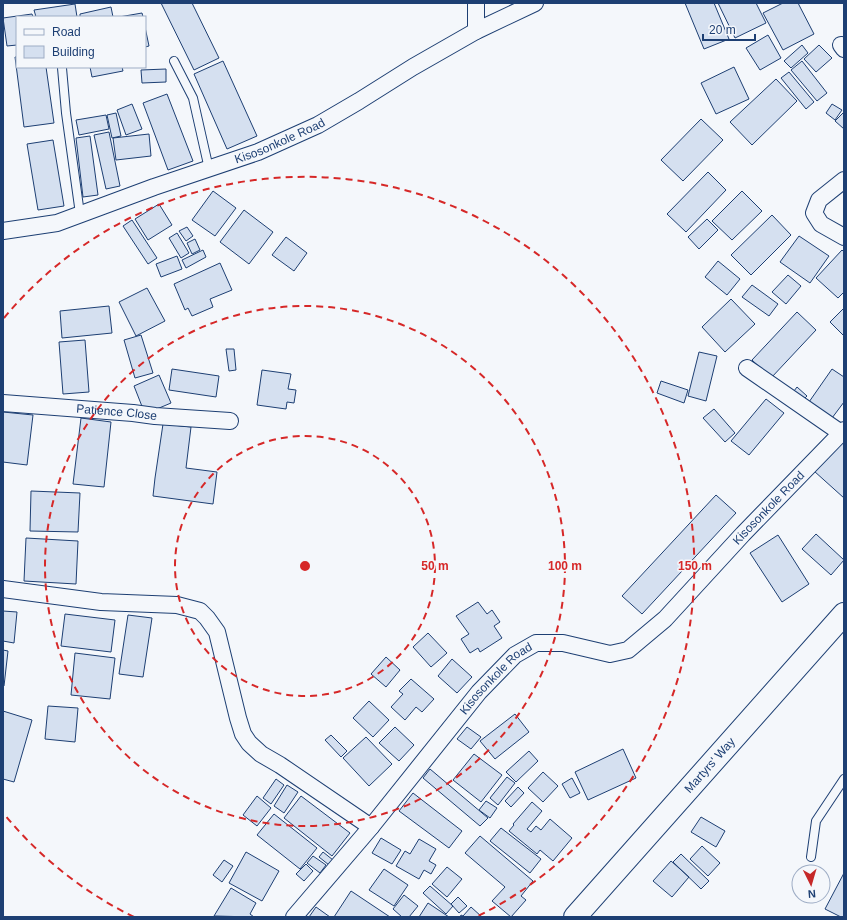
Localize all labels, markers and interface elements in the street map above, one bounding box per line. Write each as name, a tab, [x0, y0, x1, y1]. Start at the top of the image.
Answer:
legend	[16, 16, 146, 68]
scale bar	[703, 16, 755, 42]
text: 20 m	[709, 23, 736, 37]
text: Road	[52, 25, 81, 39]
text: Building	[52, 45, 95, 59]
street label: Kisosonkole Road	[233, 115, 327, 166]
street label: Patience Close	[76, 402, 158, 423]
street label: Kisosonkole Road	[730, 468, 807, 548]
centre of rings	[298, 559, 312, 573]
text: 50 m	[421, 559, 449, 573]
text: 100 m	[548, 559, 582, 573]
text: 150 m	[678, 559, 712, 573]
street label: Kisosonkole Road	[457, 640, 535, 717]
street label: Martyrs' Way	[682, 735, 738, 796]
north arrow	[791, 864, 831, 904]
text: N	[807, 888, 816, 900]

